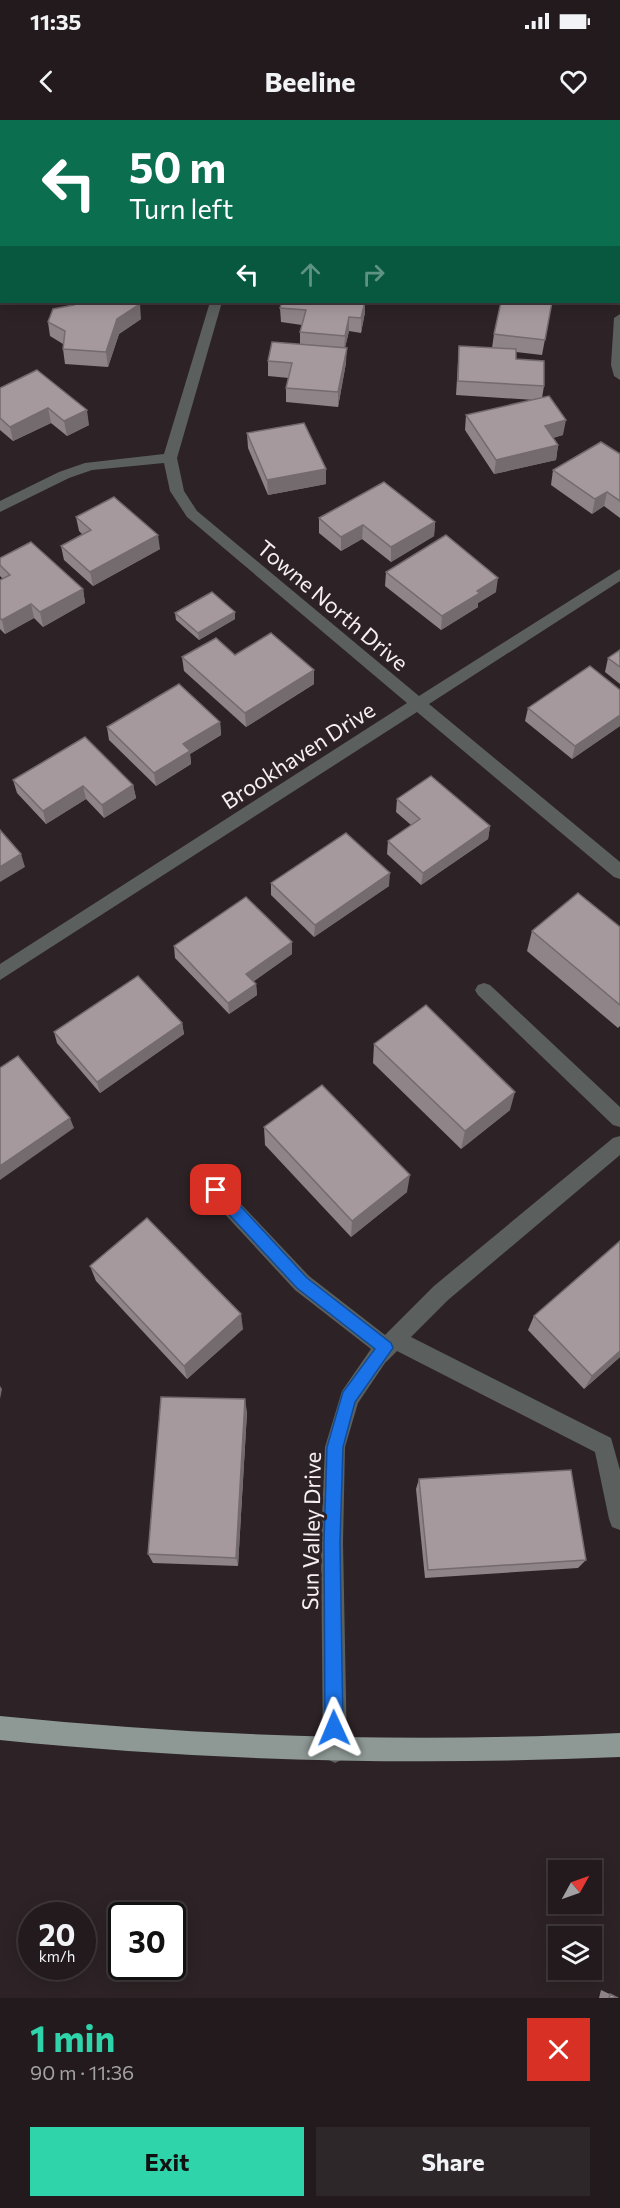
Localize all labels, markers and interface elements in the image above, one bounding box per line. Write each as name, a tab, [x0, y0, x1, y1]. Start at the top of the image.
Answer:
text: 11:35	[30, 8, 81, 35]
icon: back	[30, 65, 63, 98]
text: Beeline	[264, 65, 356, 98]
icon: heart	[557, 65, 590, 98]
text: 50 m	[129, 140, 226, 192]
icon: left	[30, 144, 108, 222]
text: Turn left	[129, 192, 233, 225]
icon: left	[231, 258, 264, 291]
icon: ahead	[294, 258, 327, 291]
icon: right	[357, 258, 390, 291]
street label: Towne North Drive	[252, 534, 414, 676]
street label: Brookhaven Drive	[216, 695, 380, 815]
pin	[190, 1164, 241, 1215]
icon: arrive	[199, 1173, 232, 1206]
street label: Sun Valley Drive	[296, 1451, 326, 1611]
position arrow	[302, 1696, 366, 1760]
north arrow	[548, 1860, 602, 1914]
map controls	[548, 1860, 602, 1980]
speed limit sign: 30	[108, 1902, 186, 1980]
text: 20	[39, 1915, 75, 1952]
button: layers	[548, 1926, 602, 1980]
text: km/h	[39, 1947, 75, 1965]
text: 1 min	[30, 2015, 115, 2059]
button: close	[527, 2018, 590, 2081]
text: 90 m · 11:36	[30, 2060, 134, 2084]
button: Exit	[30, 2127, 304, 2196]
button: Share	[316, 2127, 590, 2196]

